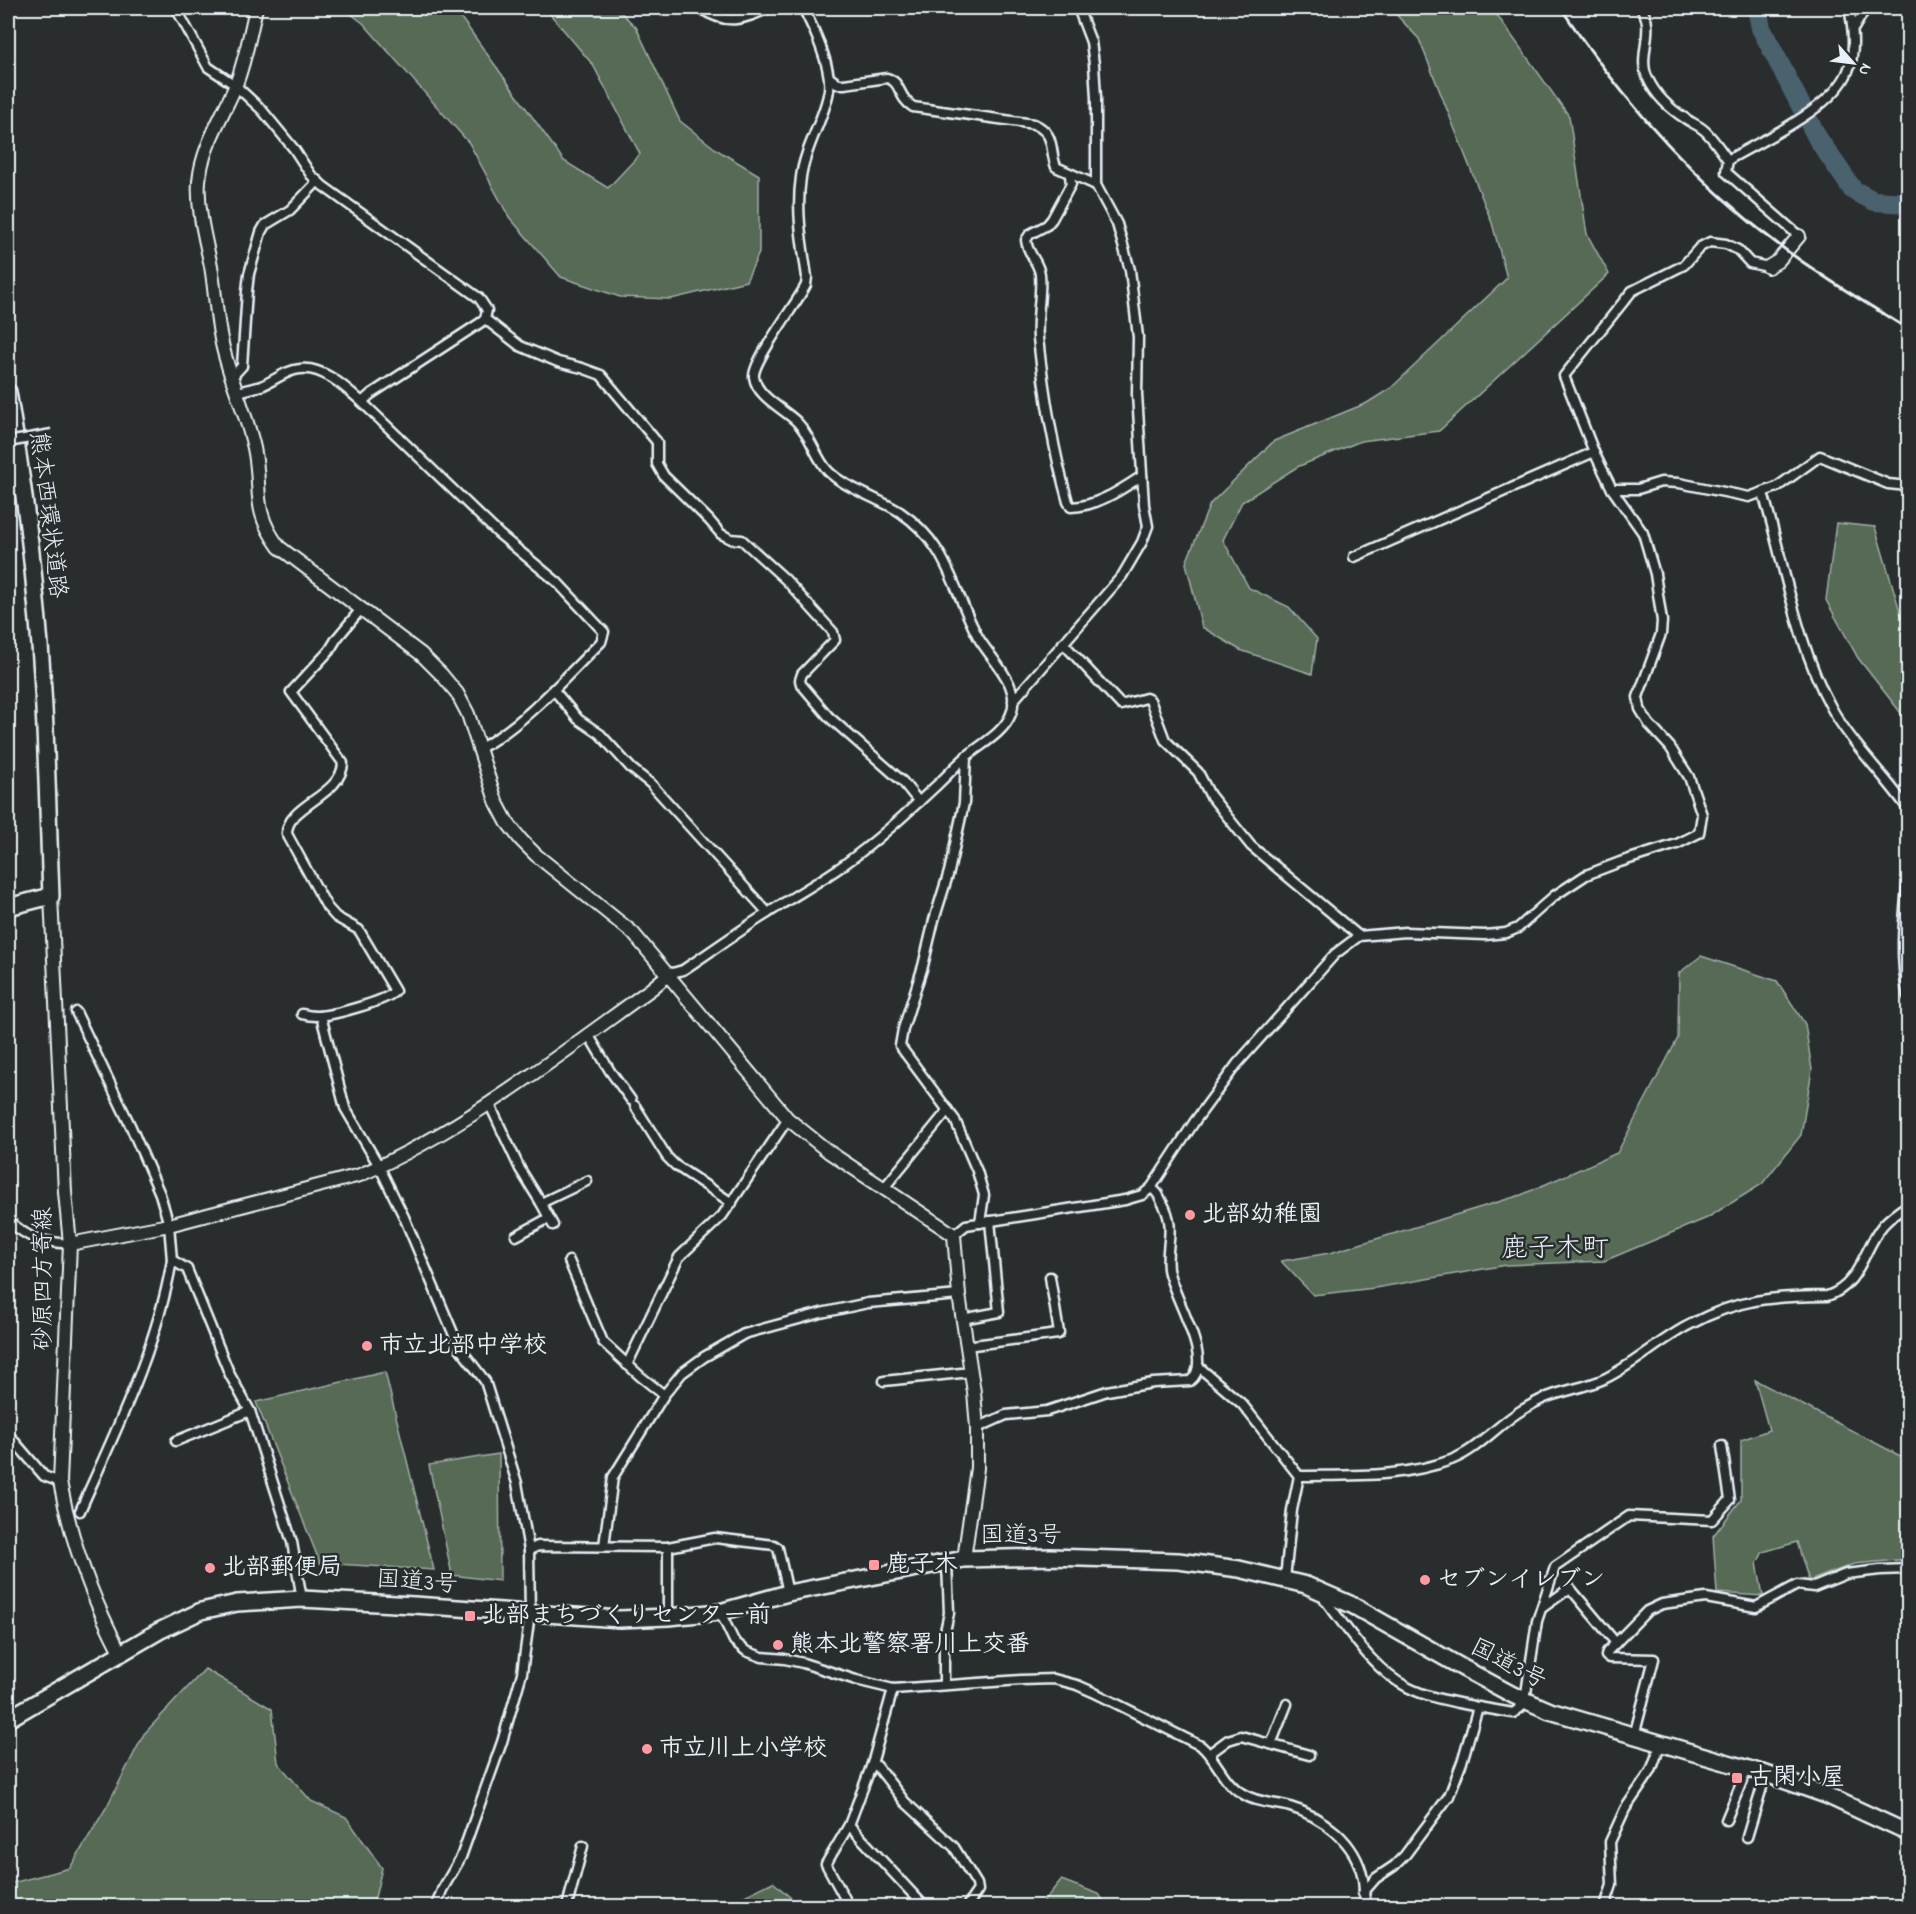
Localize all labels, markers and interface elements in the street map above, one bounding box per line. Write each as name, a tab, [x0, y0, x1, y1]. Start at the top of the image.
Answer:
north arrow	[1823, 33, 1883, 93]
text: N	[1851, 59, 1878, 80]
street label: 熊本西環状道路	[19, 429, 75, 601]
place label: 北部幼稚園	[1202, 1198, 1322, 1233]
street label: 砂原四方寄線	[27, 1207, 62, 1351]
marker: 北部幼稚園	[1183, 1208, 1197, 1222]
district label: 鹿子木町	[1501, 1230, 1609, 1269]
place label: 市立北部中学校	[379, 1329, 547, 1364]
marker: 市立北部中学校	[360, 1339, 374, 1353]
street label: 国道3号	[980, 1519, 1062, 1554]
place label: 鹿子木	[886, 1548, 958, 1583]
place label: 北部郵便局	[222, 1551, 342, 1586]
marker: 鹿子木	[867, 1558, 881, 1572]
marker: 北部郵便局	[203, 1561, 217, 1575]
street label: 国道3号	[375, 1563, 459, 1603]
place label: セブンイレブン	[1437, 1563, 1605, 1598]
marker: セブンイレブン	[1418, 1573, 1432, 1587]
place label: 北部まちづくりセンター前	[482, 1599, 771, 1634]
marker: 北部まちづくりセンター前	[463, 1609, 477, 1623]
place label: 熊本北警察署川上交番	[790, 1628, 1030, 1663]
street label: 国道3号	[1464, 1631, 1552, 1699]
marker: 熊本北警察署川上交番	[771, 1638, 785, 1652]
place label: 市立川上小学校	[659, 1732, 827, 1767]
marker: 市立川上小学校	[640, 1742, 654, 1756]
place label: 古閑小屋	[1749, 1761, 1845, 1796]
marker: 古閑小屋	[1730, 1771, 1744, 1785]

